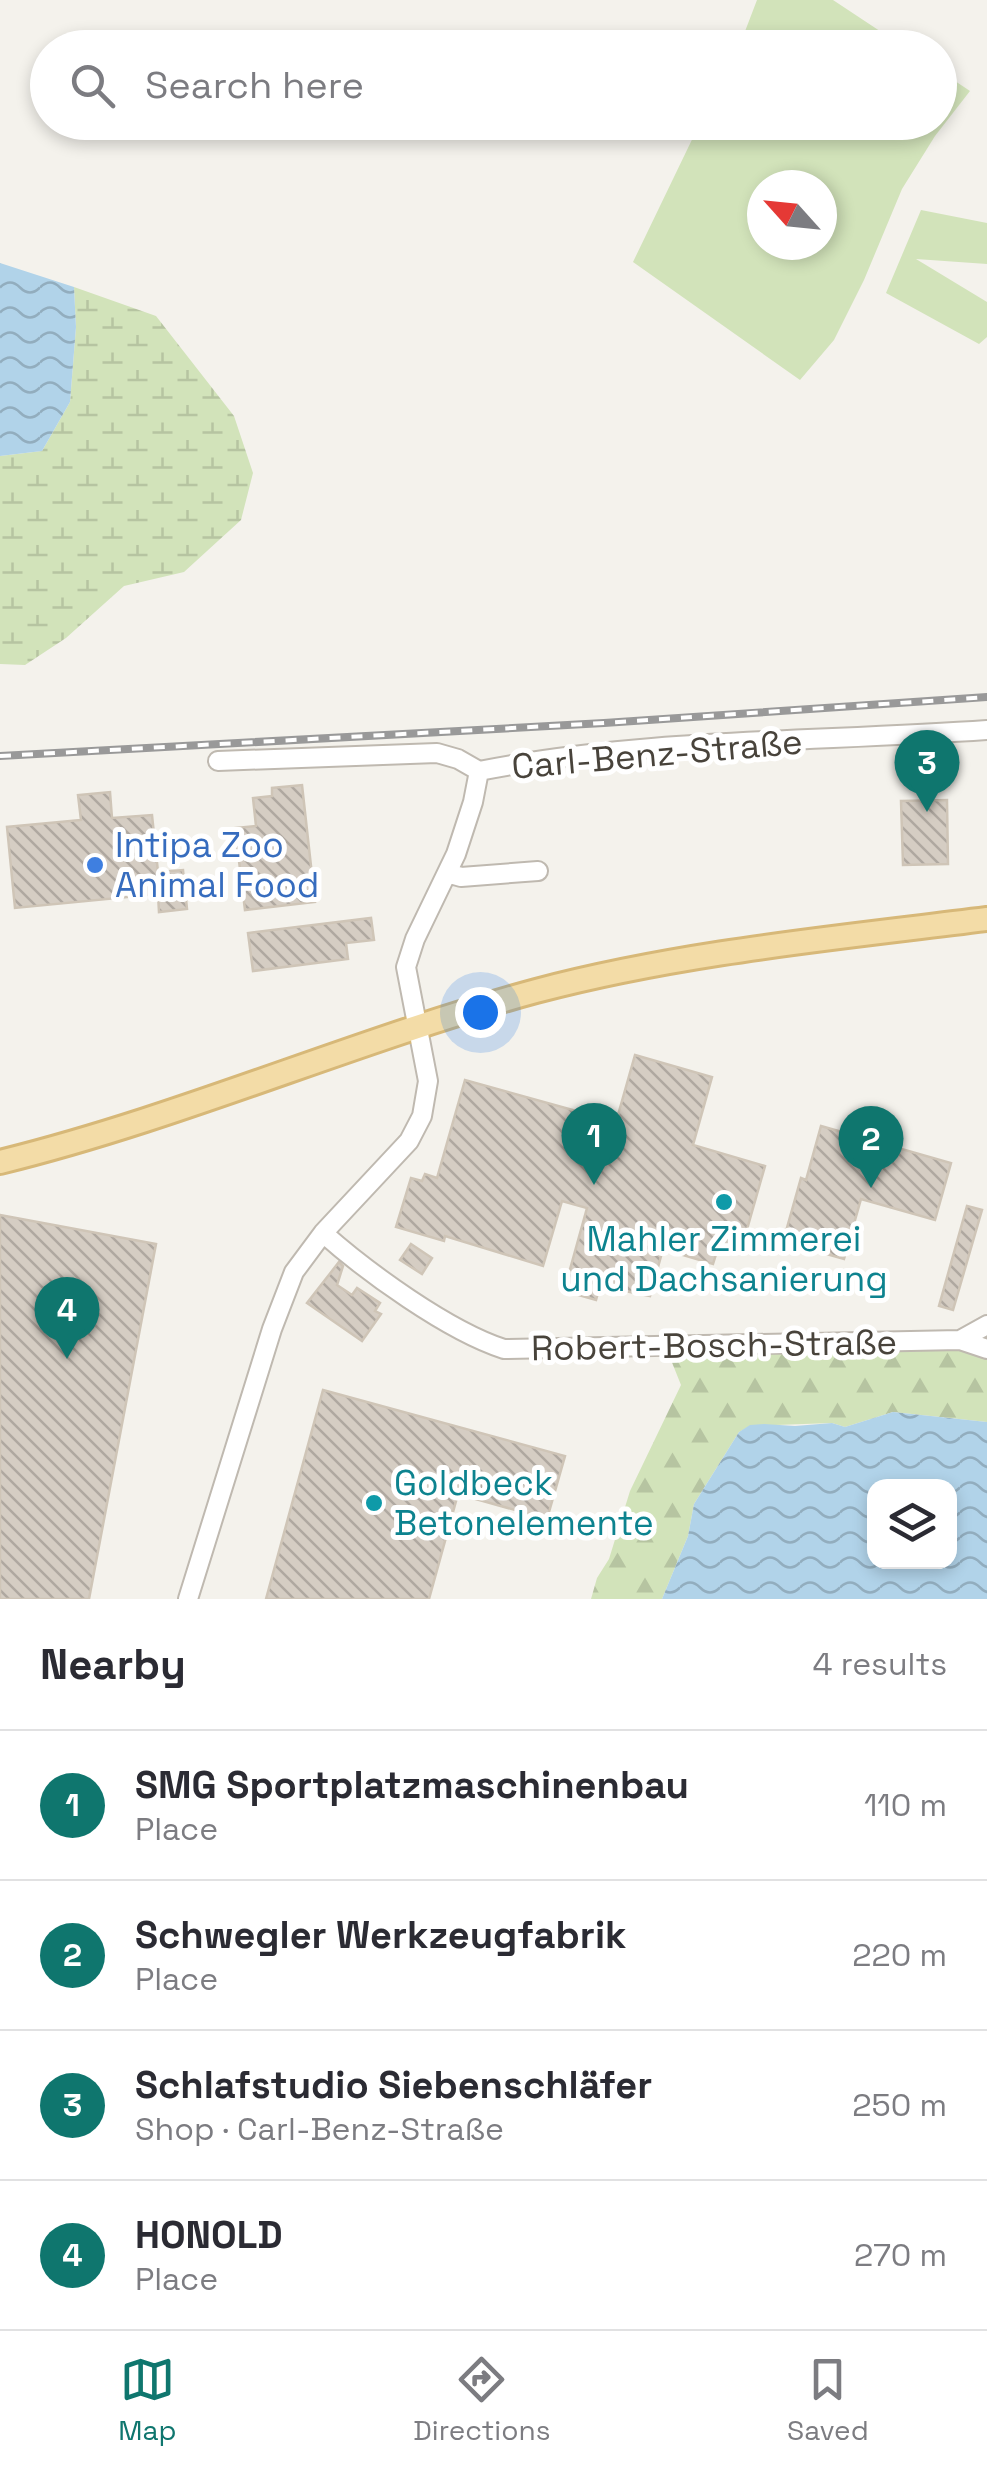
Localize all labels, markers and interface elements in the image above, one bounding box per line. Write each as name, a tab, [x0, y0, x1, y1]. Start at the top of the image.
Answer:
search box	[30, 30, 957, 140]
icon: search	[65, 58, 120, 113]
text: Search here	[145, 61, 364, 109]
north arrow	[747, 170, 837, 260]
street label: Carl-Benz-Straße	[510, 719, 804, 789]
pin: 3	[894, 730, 960, 812]
place label: Intipa Zoo Animal Food	[115, 823, 319, 907]
marker: Intipa Zoo Animal Food	[84, 854, 106, 876]
your location	[455, 987, 506, 1038]
pin: 1	[562, 1102, 626, 1185]
pin: 2	[838, 1106, 904, 1188]
marker: Mahler Zimmerei und Dachsanierung	[713, 1191, 735, 1213]
place label: Mahler Zimmerei und Dachsanierung	[560, 1217, 888, 1301]
pin: 4	[34, 1276, 100, 1359]
street label: Robert-Bosch-Straße	[531, 1320, 897, 1370]
place label: Goldbeck Betonelemente	[394, 1461, 654, 1545]
map controls	[867, 1479, 957, 1569]
button: layers	[867, 1479, 957, 1569]
marker: Goldbeck Betonelemente	[363, 1492, 385, 1514]
text: Nearby	[40, 1638, 186, 1691]
text: 4 results	[812, 1644, 947, 1684]
text: SMG Sportplatzmaschinenbau	[135, 1761, 689, 1809]
text: 1	[65, 1785, 80, 1825]
text: 110 m	[864, 1785, 947, 1825]
text: Place	[135, 1809, 218, 1849]
text: Schwegler Werkzeugfabrik	[135, 1911, 626, 1959]
text: 2	[63, 1935, 82, 1975]
text: 220 m	[852, 1935, 947, 1975]
text: Place	[135, 1959, 218, 1999]
text: Schlafstudio Siebenschläfer	[135, 2061, 652, 2109]
text: 3	[63, 2085, 82, 2125]
text: 250 m	[852, 2085, 947, 2125]
text: Shop · Carl-Benz-Straße	[135, 2109, 504, 2149]
text: HONOLD	[135, 2211, 283, 2259]
text: 4	[62, 2235, 83, 2275]
text: 270 m	[854, 2235, 947, 2275]
text: Place	[135, 2259, 218, 2299]
tab: Map	[118, 2352, 177, 2448]
tab: Directions	[413, 2352, 550, 2448]
tab: Saved	[787, 2352, 869, 2448]

